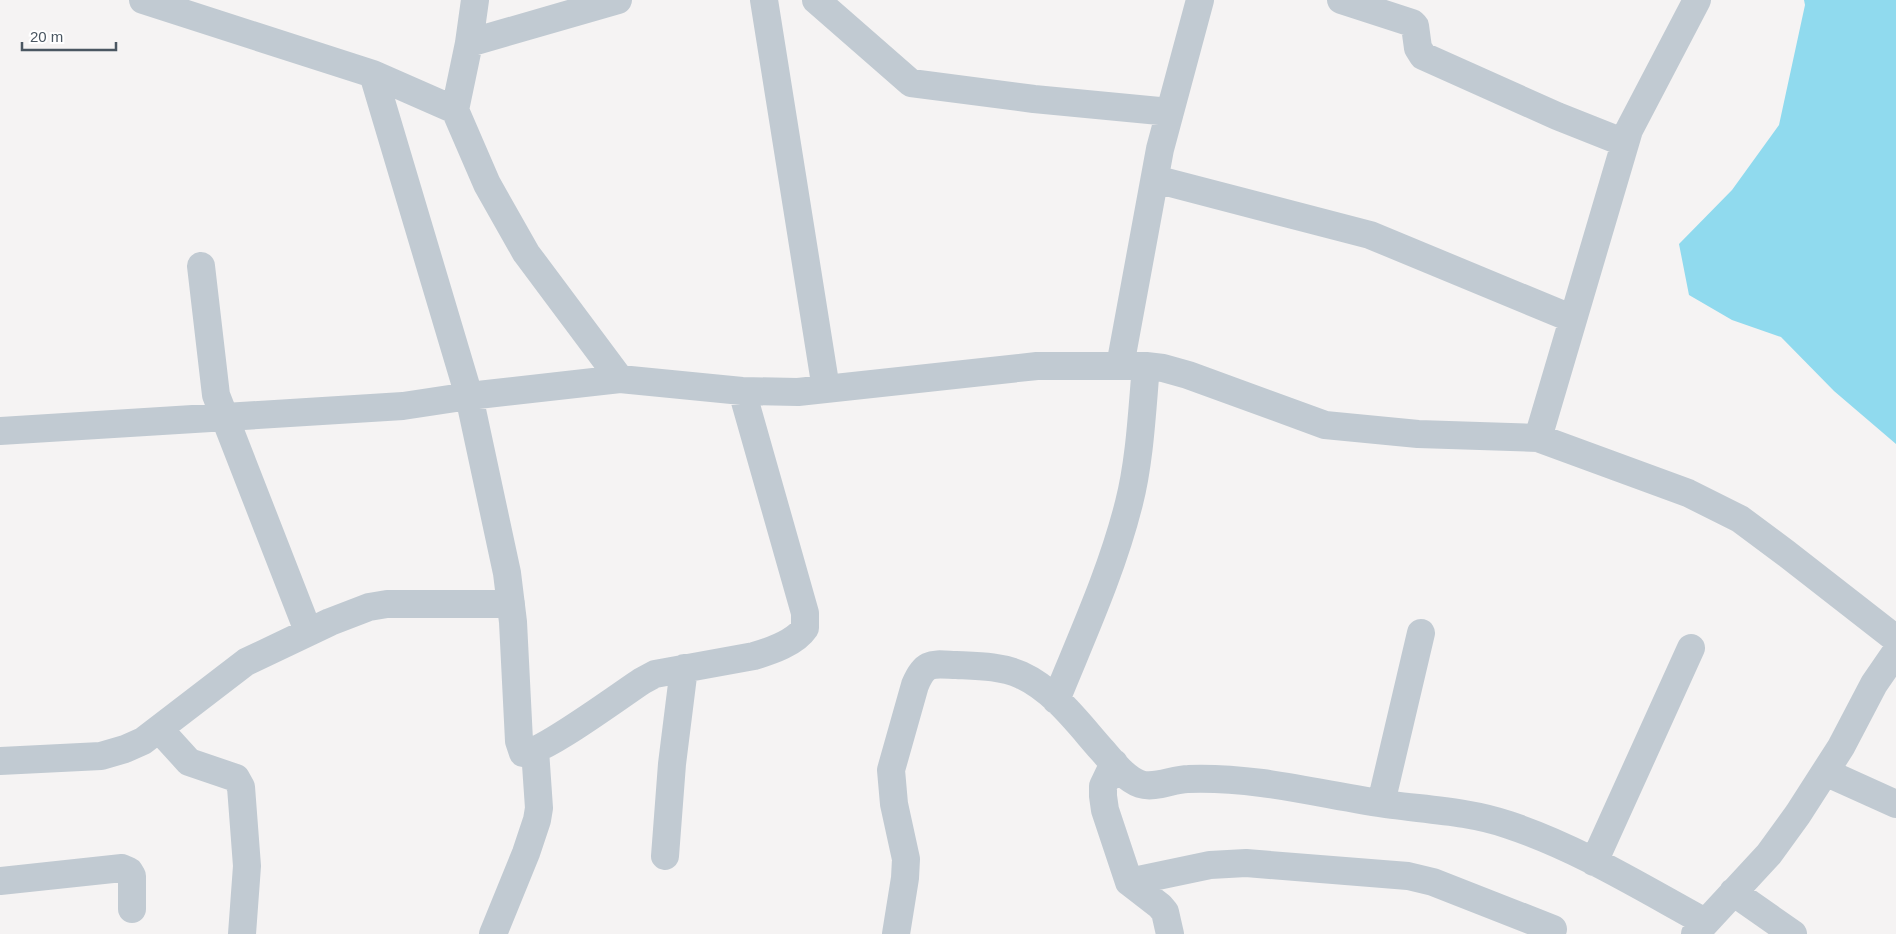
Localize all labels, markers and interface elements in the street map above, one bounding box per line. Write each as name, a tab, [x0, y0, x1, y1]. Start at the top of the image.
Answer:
scale bar	[22, 20, 116, 52]
text: 20 m	[30, 28, 63, 45]

